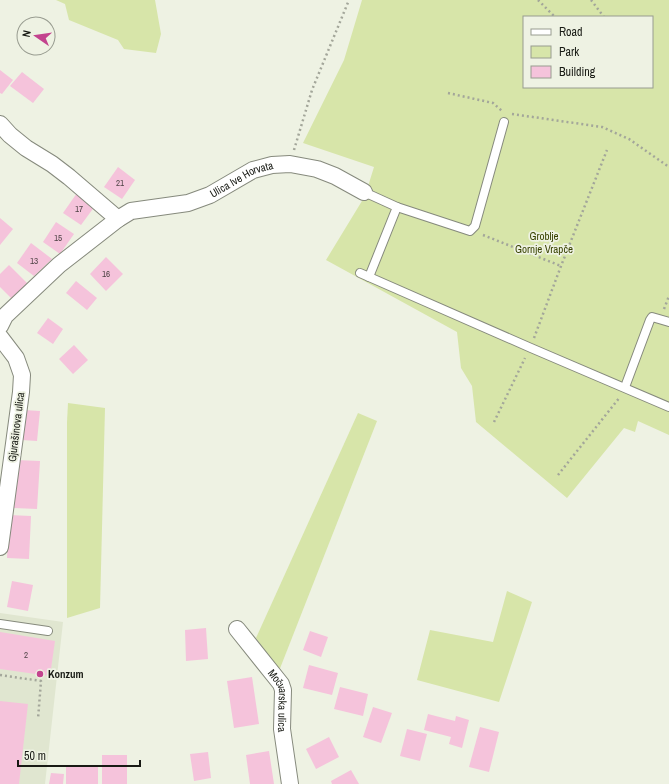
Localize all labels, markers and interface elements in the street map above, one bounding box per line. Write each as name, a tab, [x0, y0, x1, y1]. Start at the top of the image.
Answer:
north arrow	[16, 16, 56, 56]
legend	[523, 16, 653, 88]
text: Road	[559, 24, 583, 40]
text: N	[19, 29, 34, 38]
text: Park	[559, 44, 579, 60]
text: Building	[559, 64, 596, 80]
street label: Ulica Ive Horvata	[207, 158, 275, 201]
house number: 21	[116, 177, 124, 189]
house number: 17	[75, 203, 83, 215]
park label: Groblje Gornje Vrapče	[515, 229, 573, 256]
house number: 15	[54, 232, 62, 244]
house number: 13	[30, 255, 38, 267]
house number: 16	[102, 268, 110, 280]
street label: Gjurašinova ulica	[5, 391, 27, 463]
house number: 2	[24, 649, 28, 661]
street label: Močvarska ulica	[265, 666, 290, 733]
place label: Konzum	[48, 667, 84, 681]
marker: Konzum	[35, 669, 45, 679]
scale bar	[18, 742, 140, 768]
text: 50 m	[24, 748, 46, 764]

